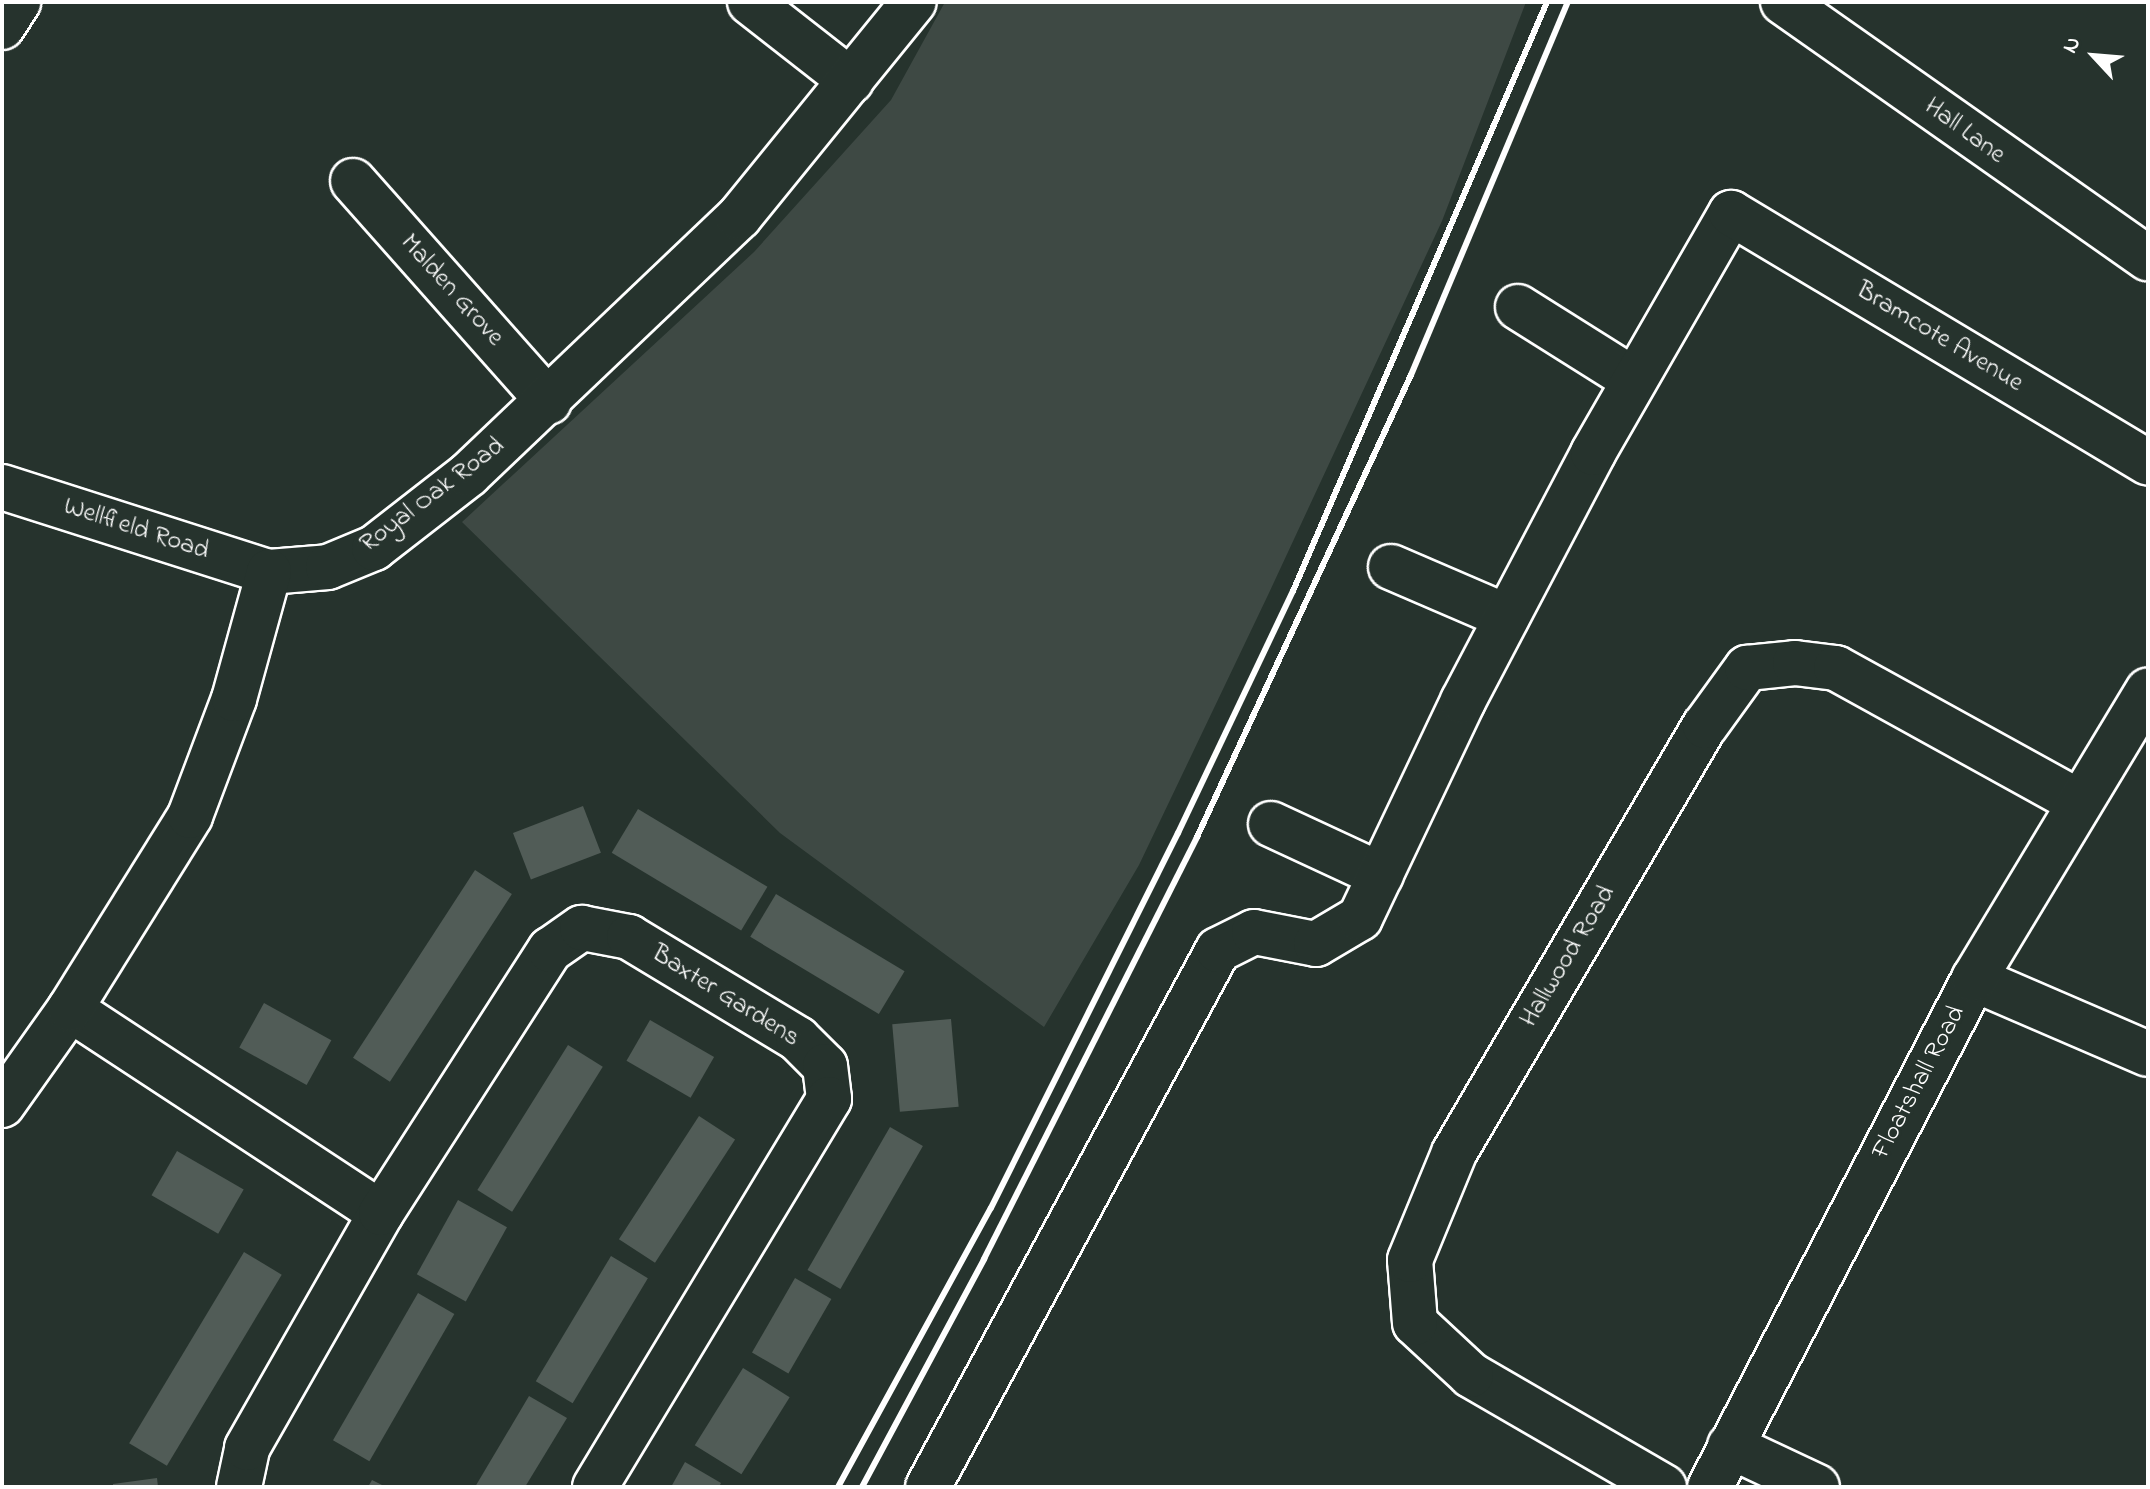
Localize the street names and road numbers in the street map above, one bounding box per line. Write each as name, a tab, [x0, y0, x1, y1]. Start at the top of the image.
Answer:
street label: Hall Lane	[1917, 92, 2011, 172]
street label: Malden Grove	[393, 228, 509, 354]
street label: Bramcote Avenue	[1850, 276, 2028, 400]
street label: Royal Oak Road	[355, 432, 511, 560]
street label: Wellfield Road	[59, 492, 213, 568]
street label: Hallwood Road	[1515, 881, 1623, 1033]
street label: Baxter Gardens	[645, 939, 805, 1055]
street label: Floatshall Road	[1867, 1001, 1973, 1165]

